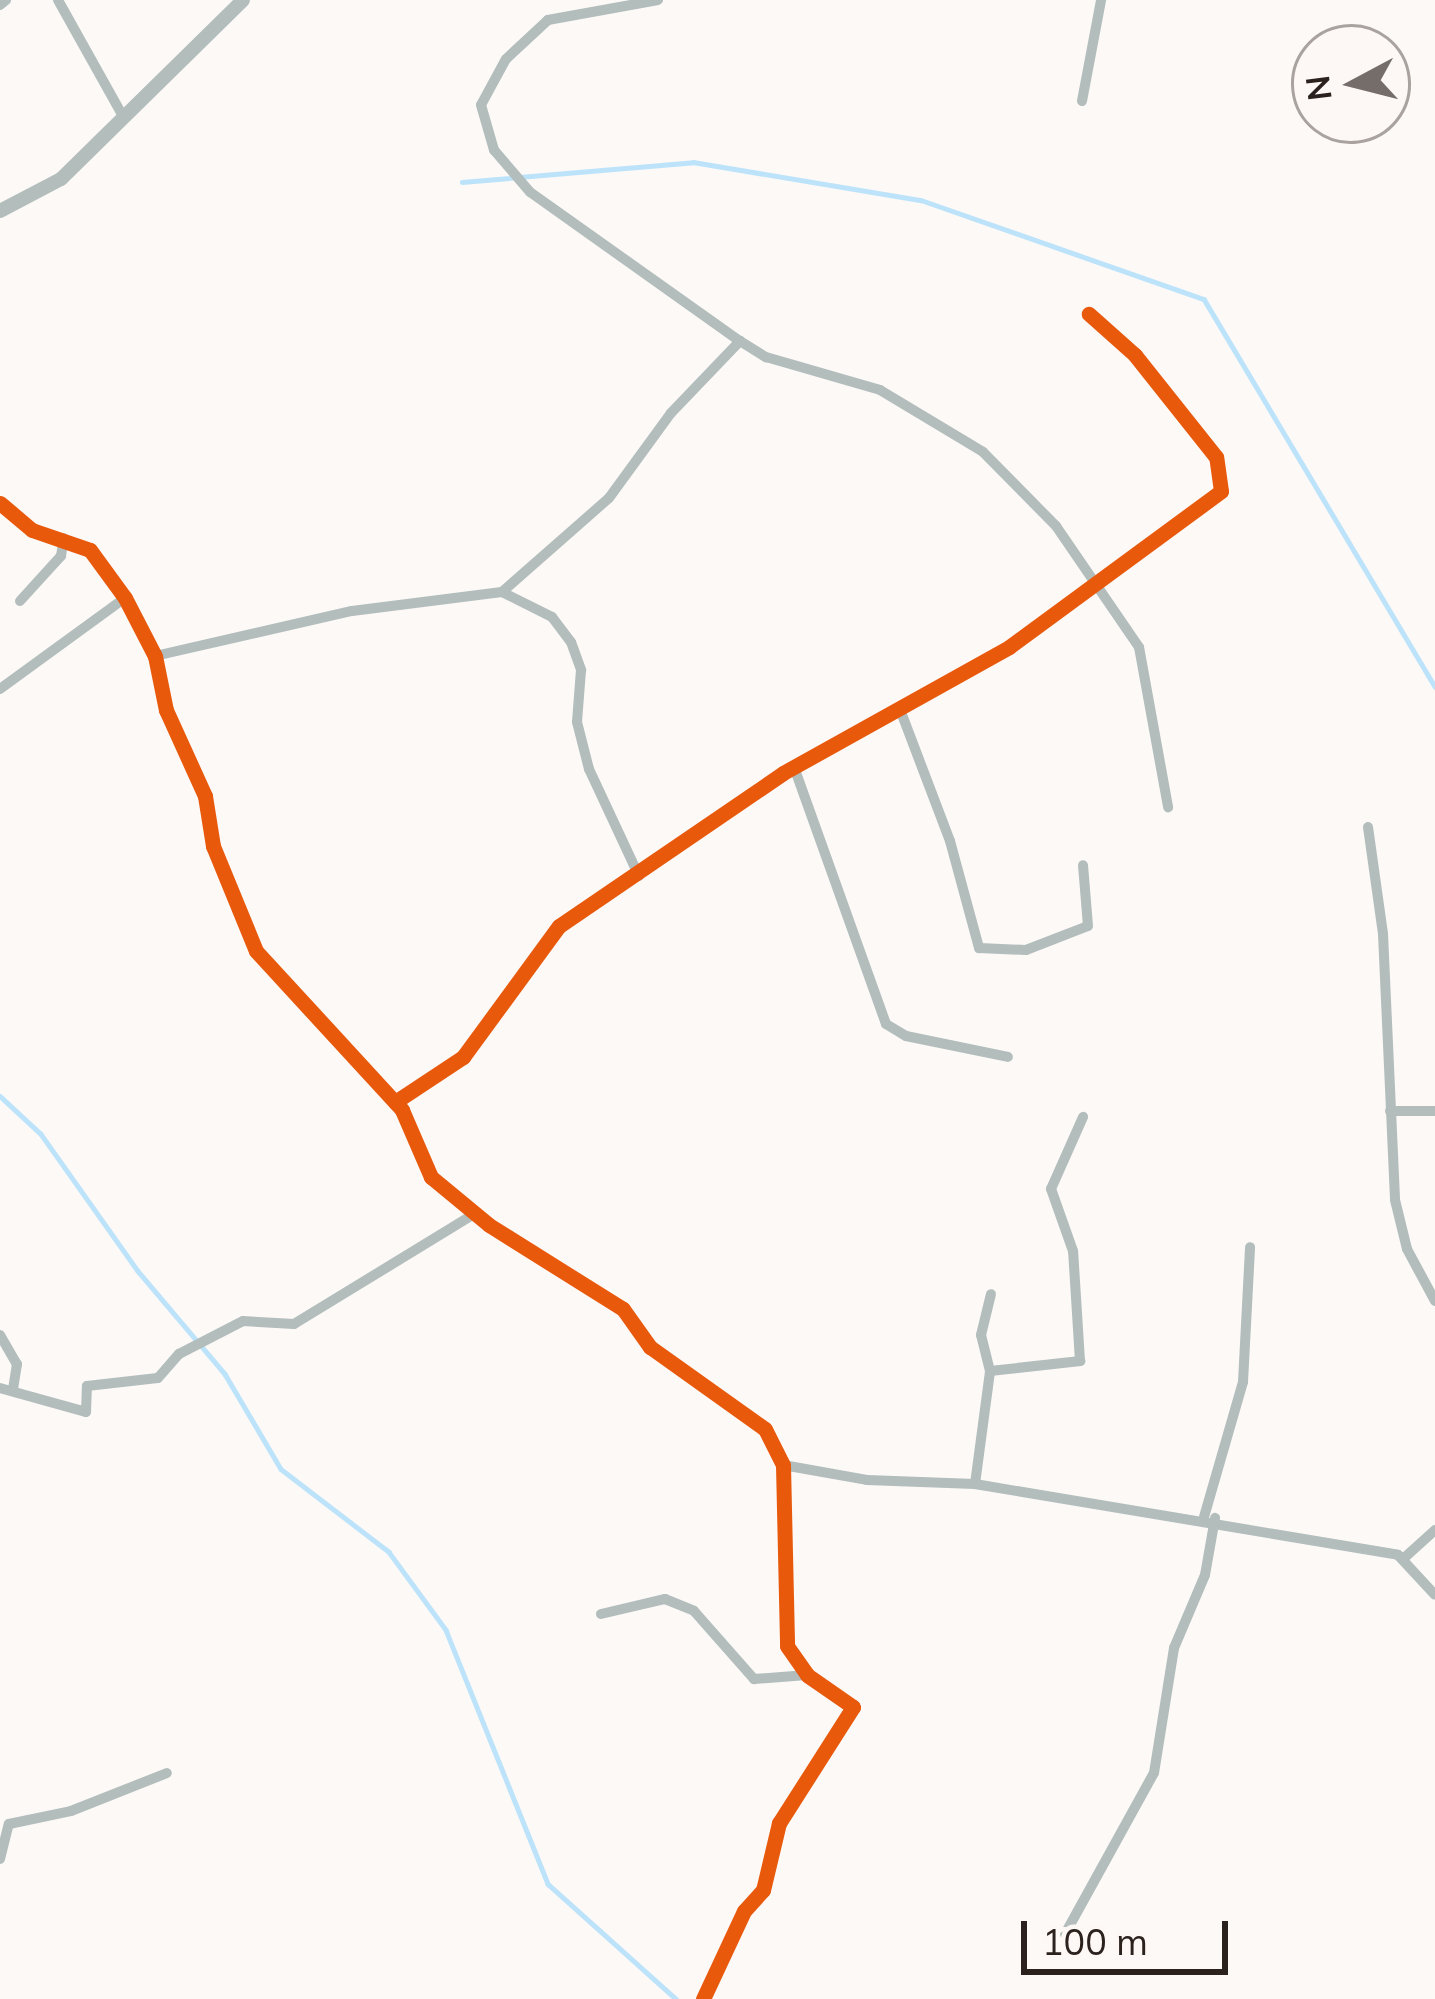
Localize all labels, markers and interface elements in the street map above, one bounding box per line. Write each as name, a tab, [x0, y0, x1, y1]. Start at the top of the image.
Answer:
north arrow	[1291, 24, 1411, 144]
text: N	[1296, 73, 1340, 103]
scale bar	[1027, 1897, 1234, 1971]
text: 100 m	[1042, 1919, 1148, 1964]

